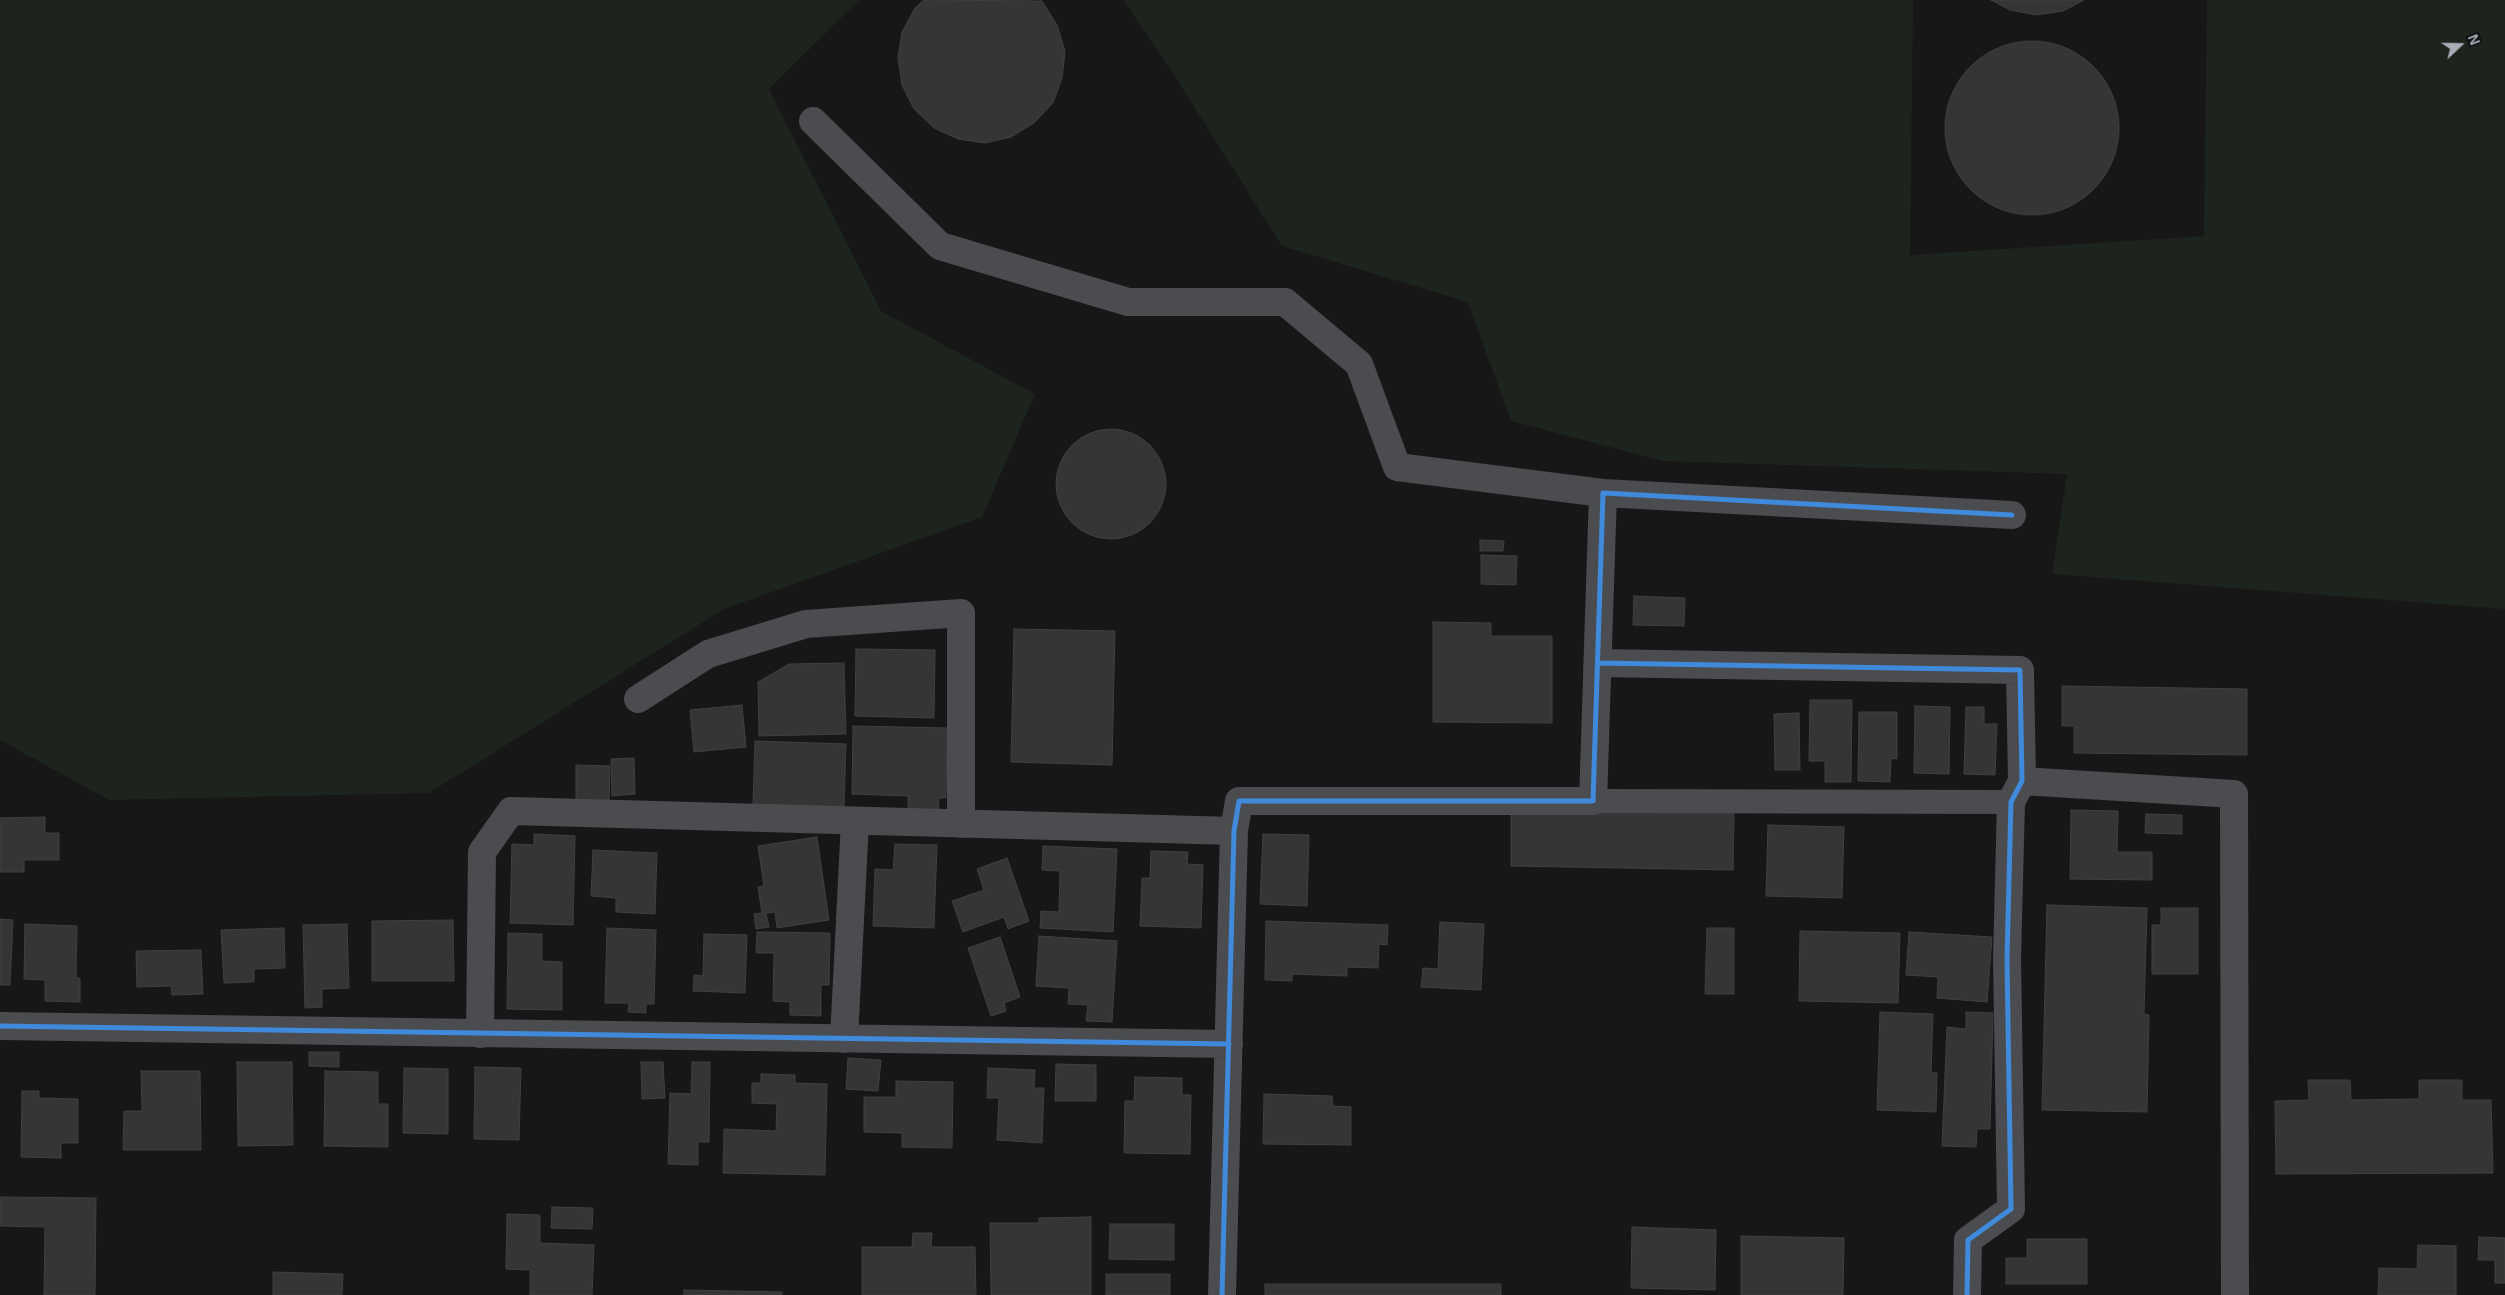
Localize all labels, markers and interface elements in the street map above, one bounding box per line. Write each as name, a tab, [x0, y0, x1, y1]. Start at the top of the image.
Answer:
north arrow	[2435, 20, 2485, 70]
text: N	[2465, 32, 2483, 47]

